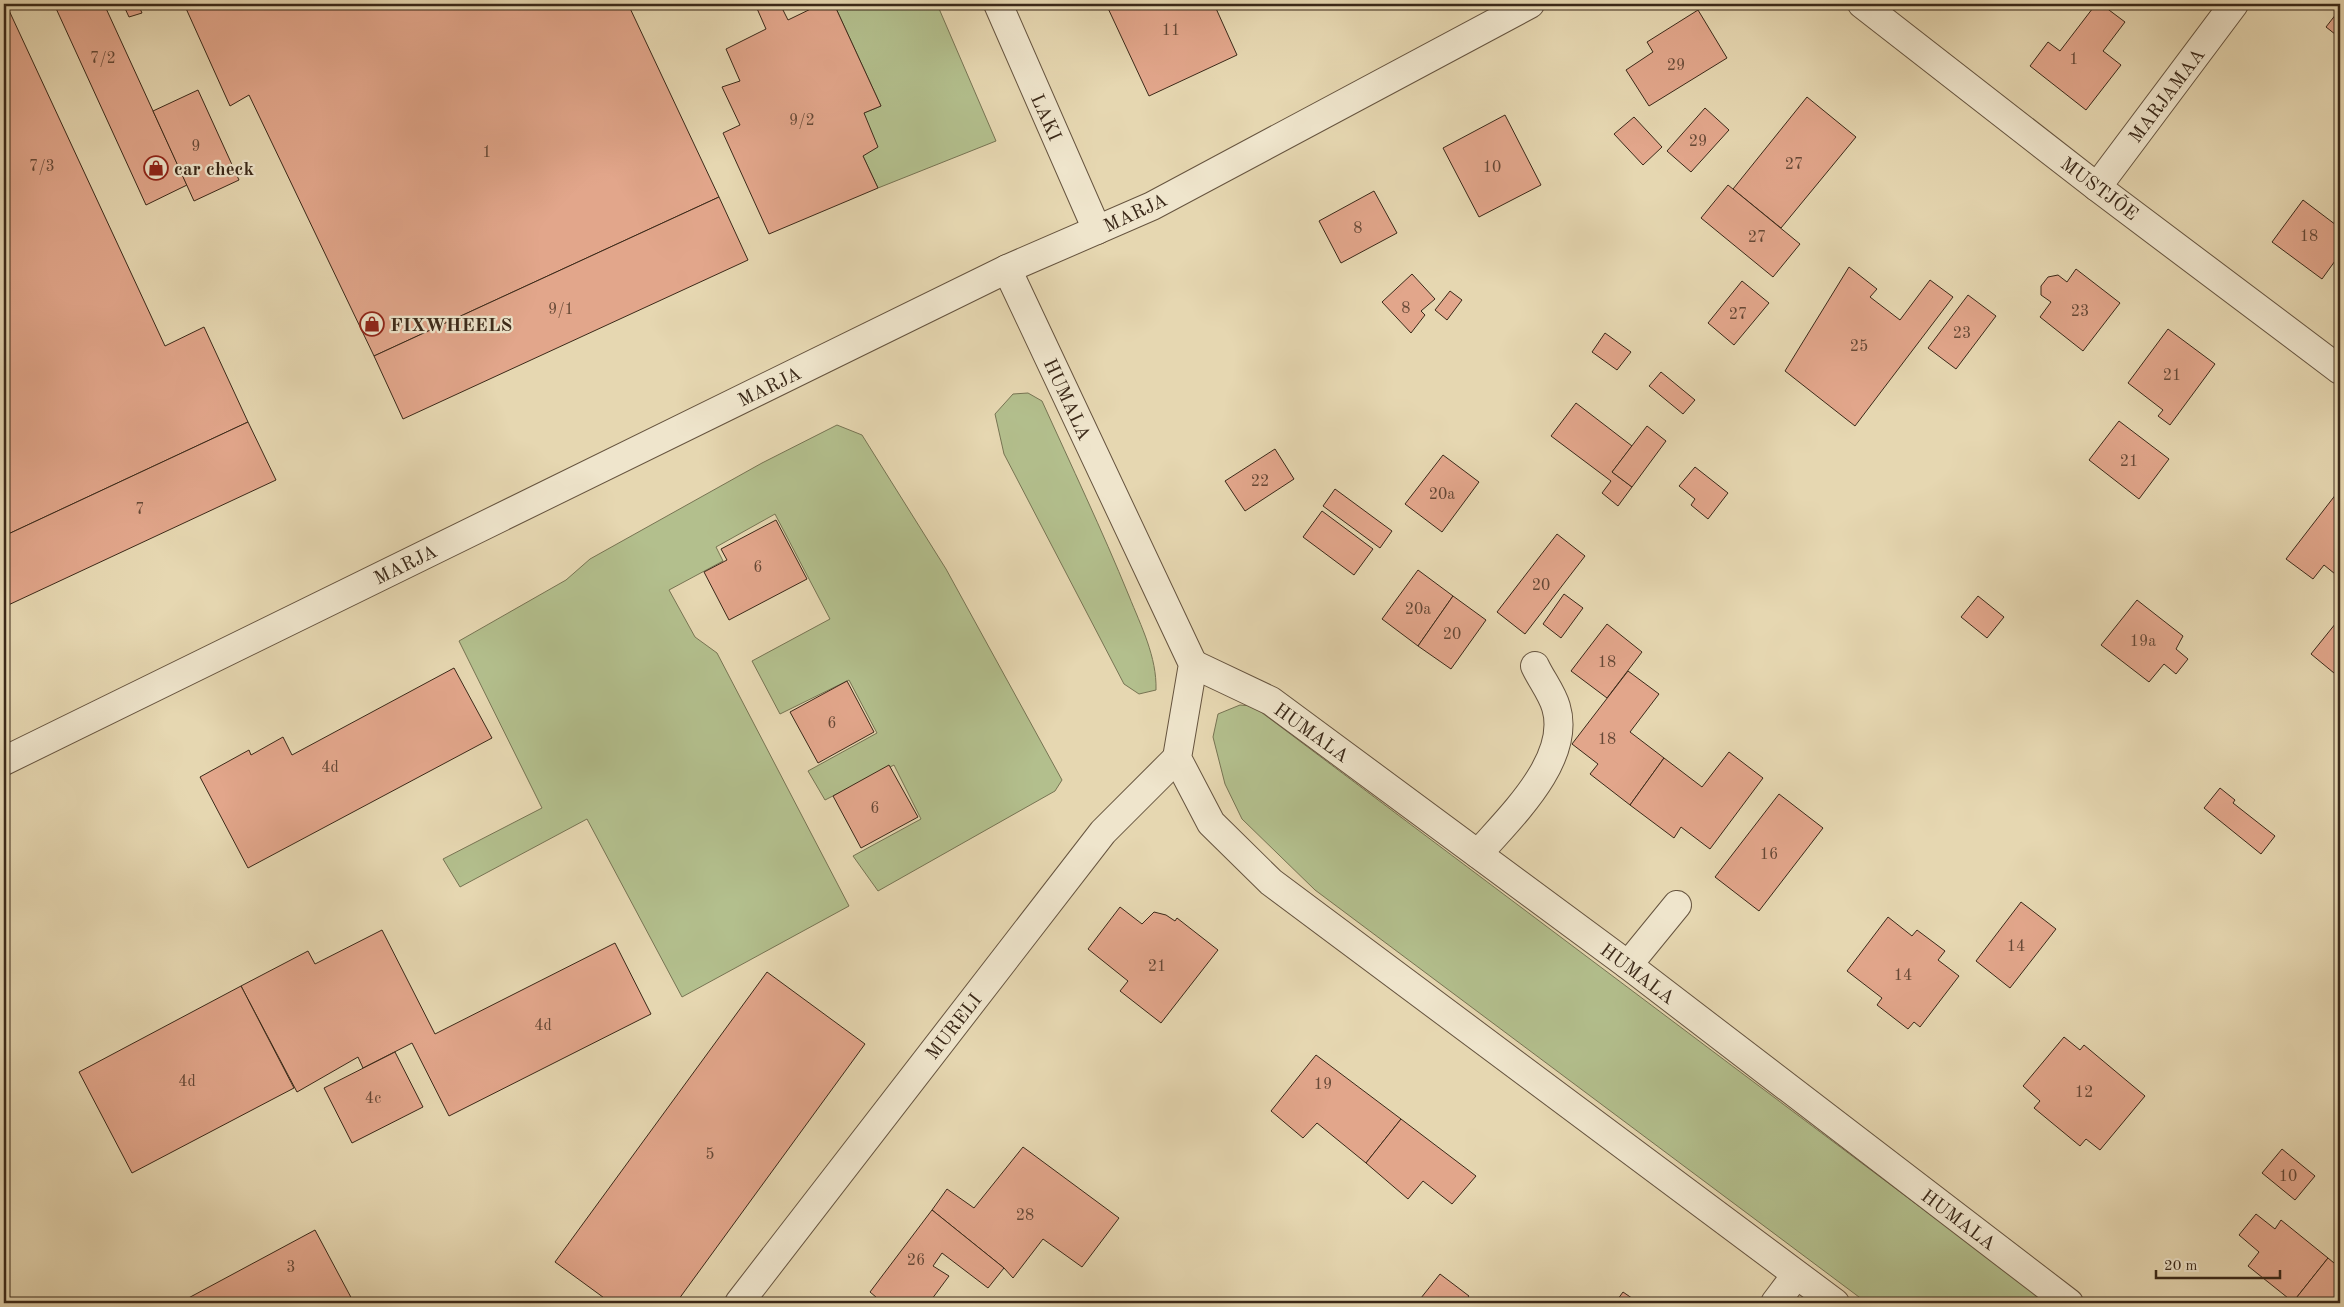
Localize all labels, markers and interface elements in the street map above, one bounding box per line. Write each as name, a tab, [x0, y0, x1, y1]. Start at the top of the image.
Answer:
house number: 11	[1162, 23, 1180, 39]
street label: MARJAMAA	[2127, 45, 2210, 147]
house number: 7/2	[90, 51, 116, 67]
house number: 1	[2069, 52, 2079, 68]
house number: 29	[1667, 58, 1685, 74]
street label: LAKI	[1026, 92, 1063, 144]
house number: 9/2	[789, 113, 815, 129]
house number: 29	[1689, 134, 1707, 150]
house number: 9	[191, 139, 201, 155]
house number: 1	[482, 145, 492, 161]
street label: MUSTJÕE	[2056, 151, 2144, 225]
shop icon: car check	[143, 155, 169, 181]
house number: 27	[1785, 157, 1803, 173]
house number: 7/3	[29, 159, 55, 175]
house number: 10	[1483, 160, 1501, 176]
place label: car check	[174, 161, 255, 180]
street label: MARJA	[1101, 191, 1171, 237]
house number: 8	[1353, 221, 1363, 237]
house number: 18	[2300, 229, 2318, 245]
house number: 27	[1748, 230, 1766, 246]
house number: 8	[1401, 301, 1411, 317]
house number: 9/1	[548, 302, 574, 318]
house number: 23	[2071, 304, 2089, 320]
house number: 27	[1729, 307, 1747, 323]
shop icon: FIXWHEELS	[359, 311, 385, 337]
place label: FIXWHEELS	[390, 317, 512, 336]
house number: 23	[1953, 326, 1971, 342]
house number: 25	[1850, 339, 1868, 355]
street label: HUMALA	[1039, 356, 1093, 444]
street label: MARJA	[736, 365, 805, 412]
house number: 21	[2163, 368, 2181, 384]
house number: 21	[2120, 454, 2138, 470]
house number: 22	[1251, 474, 1269, 490]
house number: 20a	[1429, 487, 1455, 503]
house number: 7	[135, 502, 145, 518]
street label: MARJA	[372, 543, 441, 590]
house number: 6	[753, 560, 763, 576]
house number: 20	[1532, 578, 1550, 594]
house number: 20a	[1405, 602, 1431, 618]
house number: 20	[1443, 627, 1461, 643]
house number: 19a	[2130, 634, 2156, 650]
house number: 18	[1598, 655, 1616, 671]
street label: HUMALA	[1270, 701, 1352, 768]
house number: 6	[827, 716, 837, 732]
house number: 18	[1598, 732, 1616, 748]
house number: 4d	[321, 760, 339, 776]
house number: 6	[870, 801, 880, 817]
house number: 16	[1760, 847, 1778, 863]
house number: 14	[2007, 939, 2025, 955]
street label: HUMALA	[1596, 941, 1678, 1009]
house number: 21	[1148, 959, 1166, 975]
house number: 14	[1894, 968, 1912, 984]
street label: MURELI	[924, 991, 986, 1064]
house number: 4d	[534, 1018, 552, 1034]
house number: 4d	[178, 1074, 196, 1090]
house number: 19	[1314, 1077, 1332, 1093]
house number: 12	[2075, 1085, 2093, 1101]
house number: 4c	[365, 1091, 381, 1107]
house number: 5	[705, 1147, 715, 1163]
house number: 10	[2279, 1169, 2297, 1185]
street label: HUMALA	[1917, 1187, 1999, 1255]
house number: 28	[1016, 1208, 1034, 1224]
scale bar	[2156, 1247, 2280, 1279]
house number: 26	[907, 1253, 925, 1269]
text: 20 m	[2164, 1259, 2198, 1274]
house number: 3	[286, 1260, 296, 1276]

